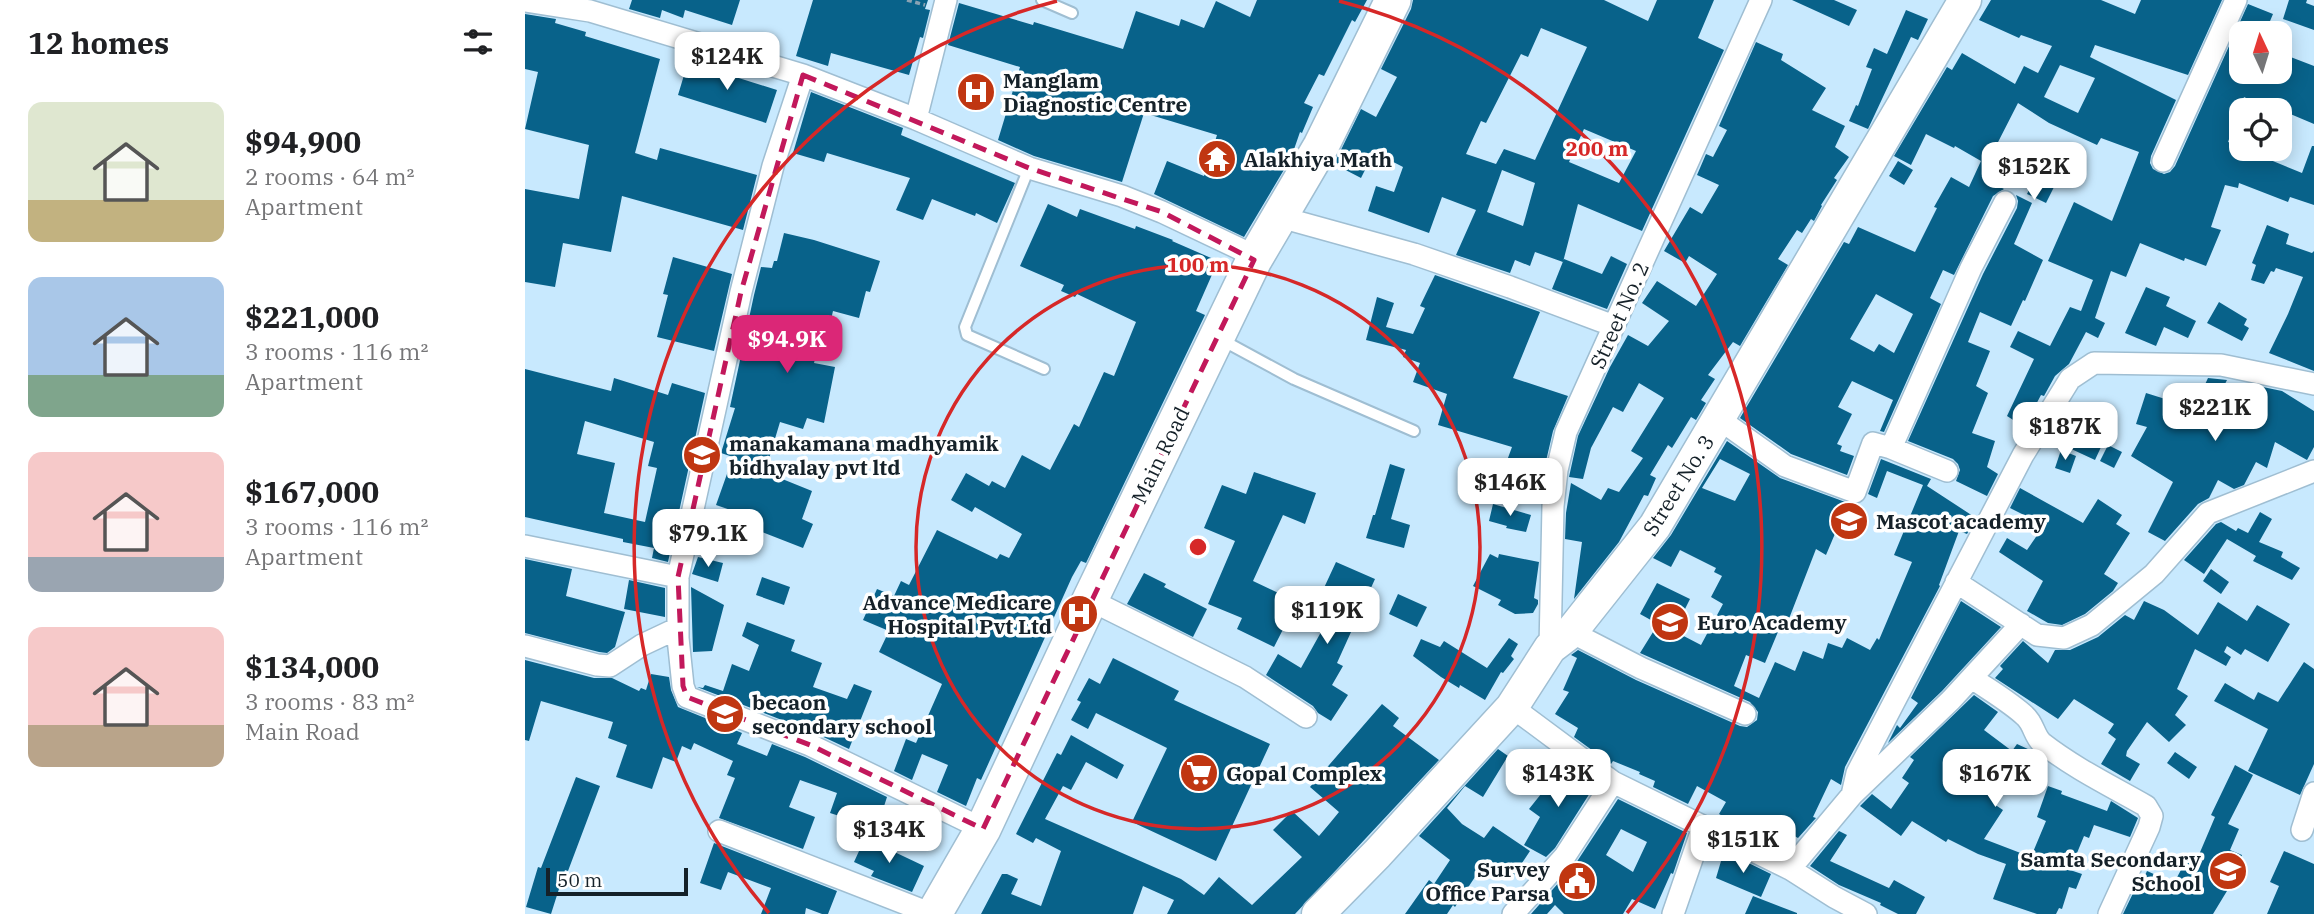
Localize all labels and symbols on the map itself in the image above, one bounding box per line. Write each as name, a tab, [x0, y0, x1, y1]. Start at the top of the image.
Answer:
north arrow	[2229, 21, 2293, 84]
pin: $124K	[678, 32, 776, 92]
place label: Manglam Diagnostic Centre	[1003, 66, 1188, 118]
hospital icon: Manglam Diagnostic Centre	[955, 71, 997, 113]
text: 200 m	[1565, 134, 1629, 162]
temple icon: Alakhiya Math	[1196, 138, 1238, 180]
pin: $152K	[1985, 142, 2083, 202]
place label: Alakhiya Math	[1244, 145, 1392, 173]
text: 100 m	[1166, 250, 1230, 278]
street label: Street No. 2	[1583, 257, 1655, 373]
pin: $94.9K	[730, 316, 844, 375]
pin: $221K	[2166, 384, 2264, 443]
street label: Main Road	[1124, 402, 1196, 508]
pin: $187K	[2016, 402, 2114, 462]
place label: manakamana madhyamik bidhyalay pvt ltd	[729, 429, 999, 481]
street label: Street No. 3	[1636, 429, 1720, 541]
school or university icon: manakamana madhyamik bidhyalay pvt ltd	[681, 434, 723, 476]
pin: $146K	[1461, 458, 1559, 518]
school or university icon: Mascot academy	[1828, 500, 1870, 542]
place label: Mascot academy	[1876, 507, 2046, 535]
pin: $79.1K	[651, 510, 765, 569]
centre of rings	[1186, 535, 1210, 559]
pin: $119K	[1278, 586, 1376, 646]
place label: Advance Medicare Hospital Pvt Ltd	[863, 588, 1052, 640]
hospital icon: Advance Medicare Hospital Pvt Ltd	[1058, 593, 1100, 635]
school or university icon: Euro Academy	[1649, 601, 1691, 643]
place label: Euro Academy	[1697, 608, 1847, 636]
place label: becaon secondary school	[752, 688, 932, 740]
school or university icon: becaon secondary school	[704, 693, 746, 735]
pin: $143K	[1509, 750, 1607, 809]
pin: $167K	[1946, 750, 2044, 809]
supermarket icon: Gopal Complex	[1178, 752, 1220, 794]
place label: Gopal Complex	[1226, 759, 1383, 787]
pin: $134K	[840, 806, 938, 865]
pin: $151K	[1694, 816, 1792, 875]
place label: Samta Secondary School	[2020, 845, 2201, 897]
school or university icon: Samta Secondary School	[2207, 850, 2249, 892]
place label: Survey Office Parsa	[1425, 855, 1550, 907]
public building icon: Survey Office Parsa	[1556, 860, 1598, 902]
scale bar	[546, 865, 688, 897]

